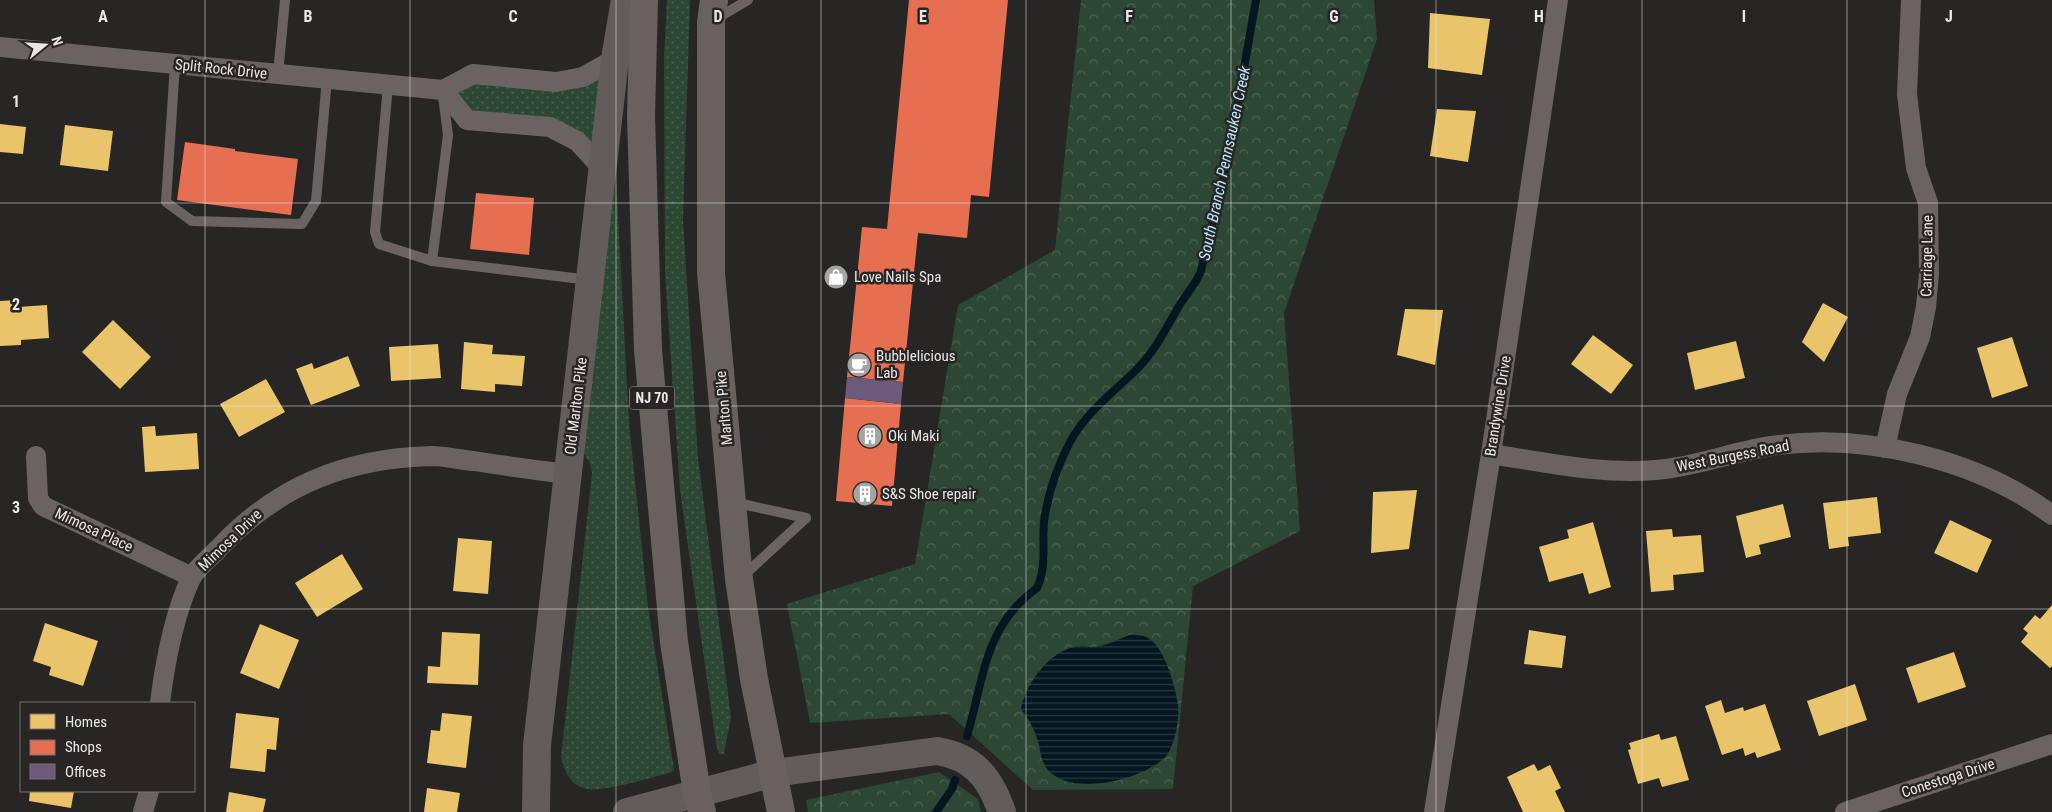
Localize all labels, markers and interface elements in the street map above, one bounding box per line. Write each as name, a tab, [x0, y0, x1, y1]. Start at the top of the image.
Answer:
text: A	[98, 7, 108, 26]
text: B	[304, 7, 313, 26]
text: C	[508, 7, 518, 26]
text: D	[713, 7, 723, 26]
text: E	[919, 7, 927, 26]
text: F	[1125, 7, 1133, 26]
text: G	[1329, 7, 1339, 26]
text: H	[1534, 7, 1544, 26]
text: I	[1742, 7, 1746, 26]
text: J	[1945, 7, 1953, 26]
north arrow	[20, 20, 70, 70]
text: N	[48, 34, 66, 48]
street label: Split Rock Drive	[174, 55, 268, 83]
water label: South Branch Pennsauken Creek	[1195, 63, 1255, 262]
text: 1	[12, 92, 20, 111]
street label: Carriage Lane	[1917, 215, 1937, 297]
shop icon: Love Nails Spa	[823, 264, 849, 290]
place label: Love Nails Spa	[854, 268, 941, 286]
text: 2	[12, 295, 20, 314]
place label: Bubblelicious Lab	[876, 347, 956, 382]
cafe icon: Bubblelicious Lab	[846, 352, 872, 378]
street label: Brandywine Drive	[1481, 354, 1515, 458]
street label: Old Marlton Pike	[561, 356, 591, 456]
street label: Marlton Pike	[712, 370, 736, 446]
road number: NJ 70	[630, 386, 674, 409]
building icon: Oki Maki	[857, 423, 883, 449]
place label: Oki Maki	[888, 427, 939, 445]
street label: West Burgess Road	[1675, 436, 1791, 476]
building icon: S&S Shoe repair	[852, 481, 878, 507]
place label: S&S Shoe repair	[882, 485, 977, 503]
text: 3	[12, 498, 20, 517]
street label: Mimosa Place	[52, 504, 136, 556]
street label: Mimosa Drive	[195, 505, 265, 575]
legend	[20, 702, 195, 792]
text: Homes	[65, 713, 107, 731]
text: Shops	[65, 738, 102, 756]
street label: Conestoga Drive	[1899, 754, 1997, 802]
text: Offices	[65, 763, 106, 781]

